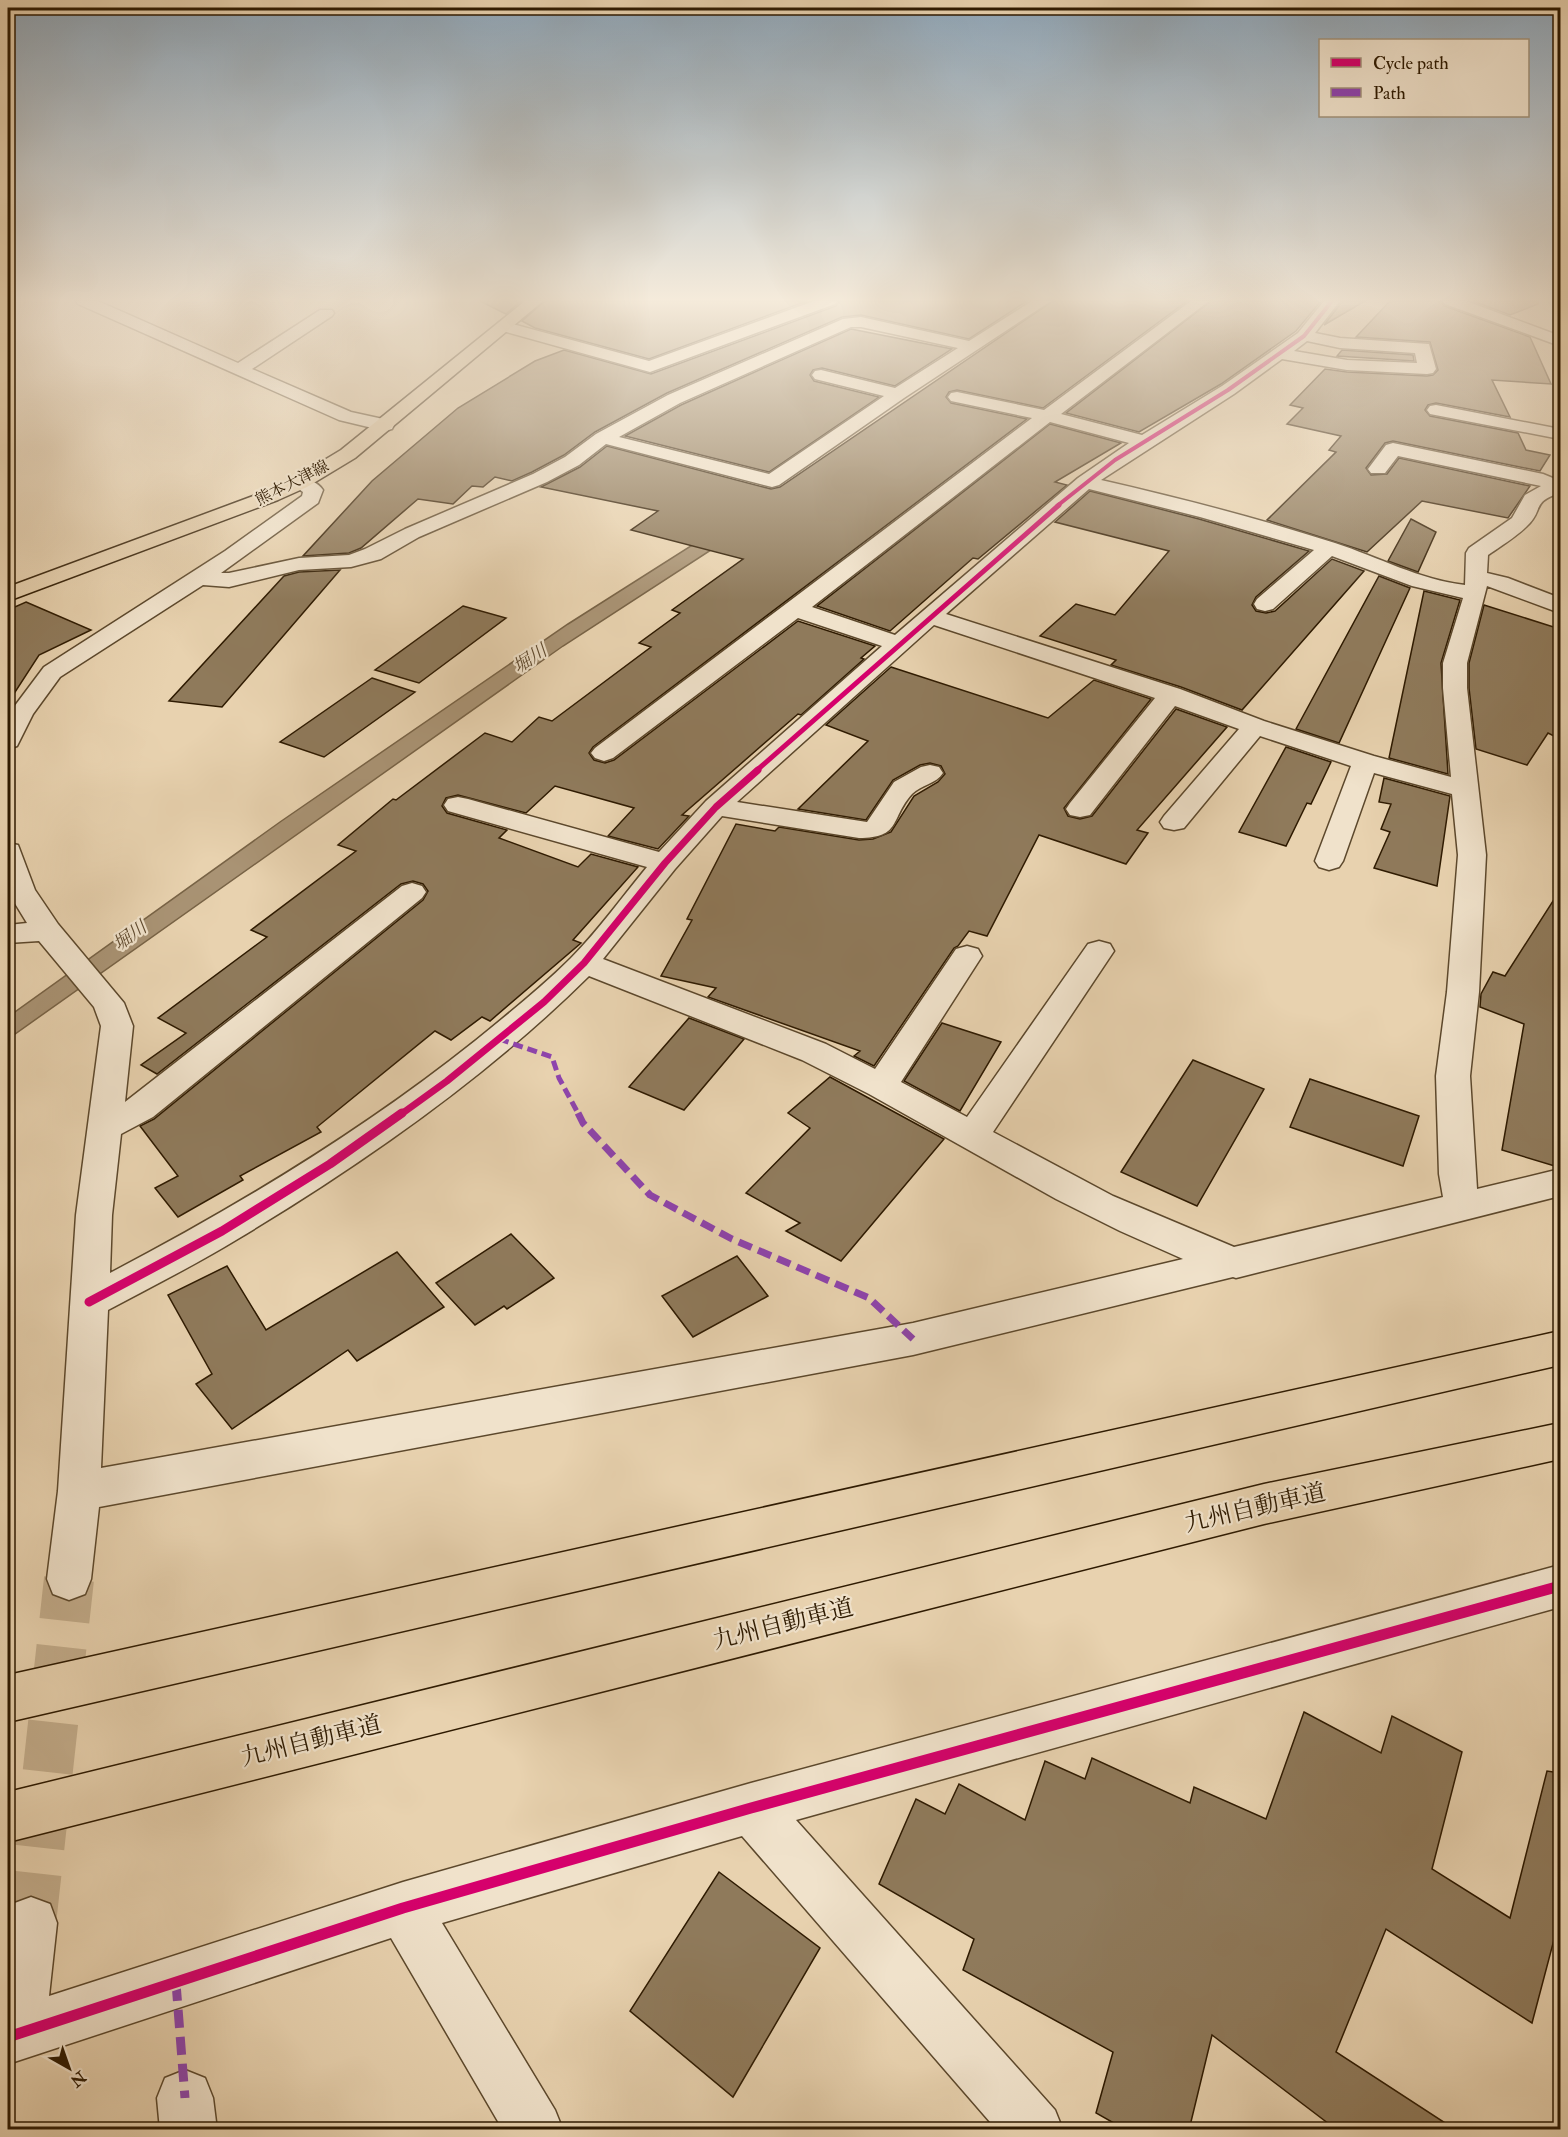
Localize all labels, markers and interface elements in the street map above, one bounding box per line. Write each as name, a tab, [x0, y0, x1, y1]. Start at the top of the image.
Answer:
legend	[1319, 39, 1529, 117]
text: Cycle path	[1373, 52, 1449, 75]
text: Path	[1373, 82, 1406, 105]
street label: 熊本大津線	[252, 456, 332, 510]
water label: 堀川	[509, 638, 553, 678]
water label: 堀川	[109, 915, 153, 956]
street label: 九州自動車道	[1181, 1477, 1329, 1539]
street label: 九州自動車道	[709, 1592, 857, 1656]
street label: 九州自動車道	[237, 1709, 385, 1773]
north arrow	[39, 2038, 99, 2098]
text: N	[66, 2066, 91, 2091]

